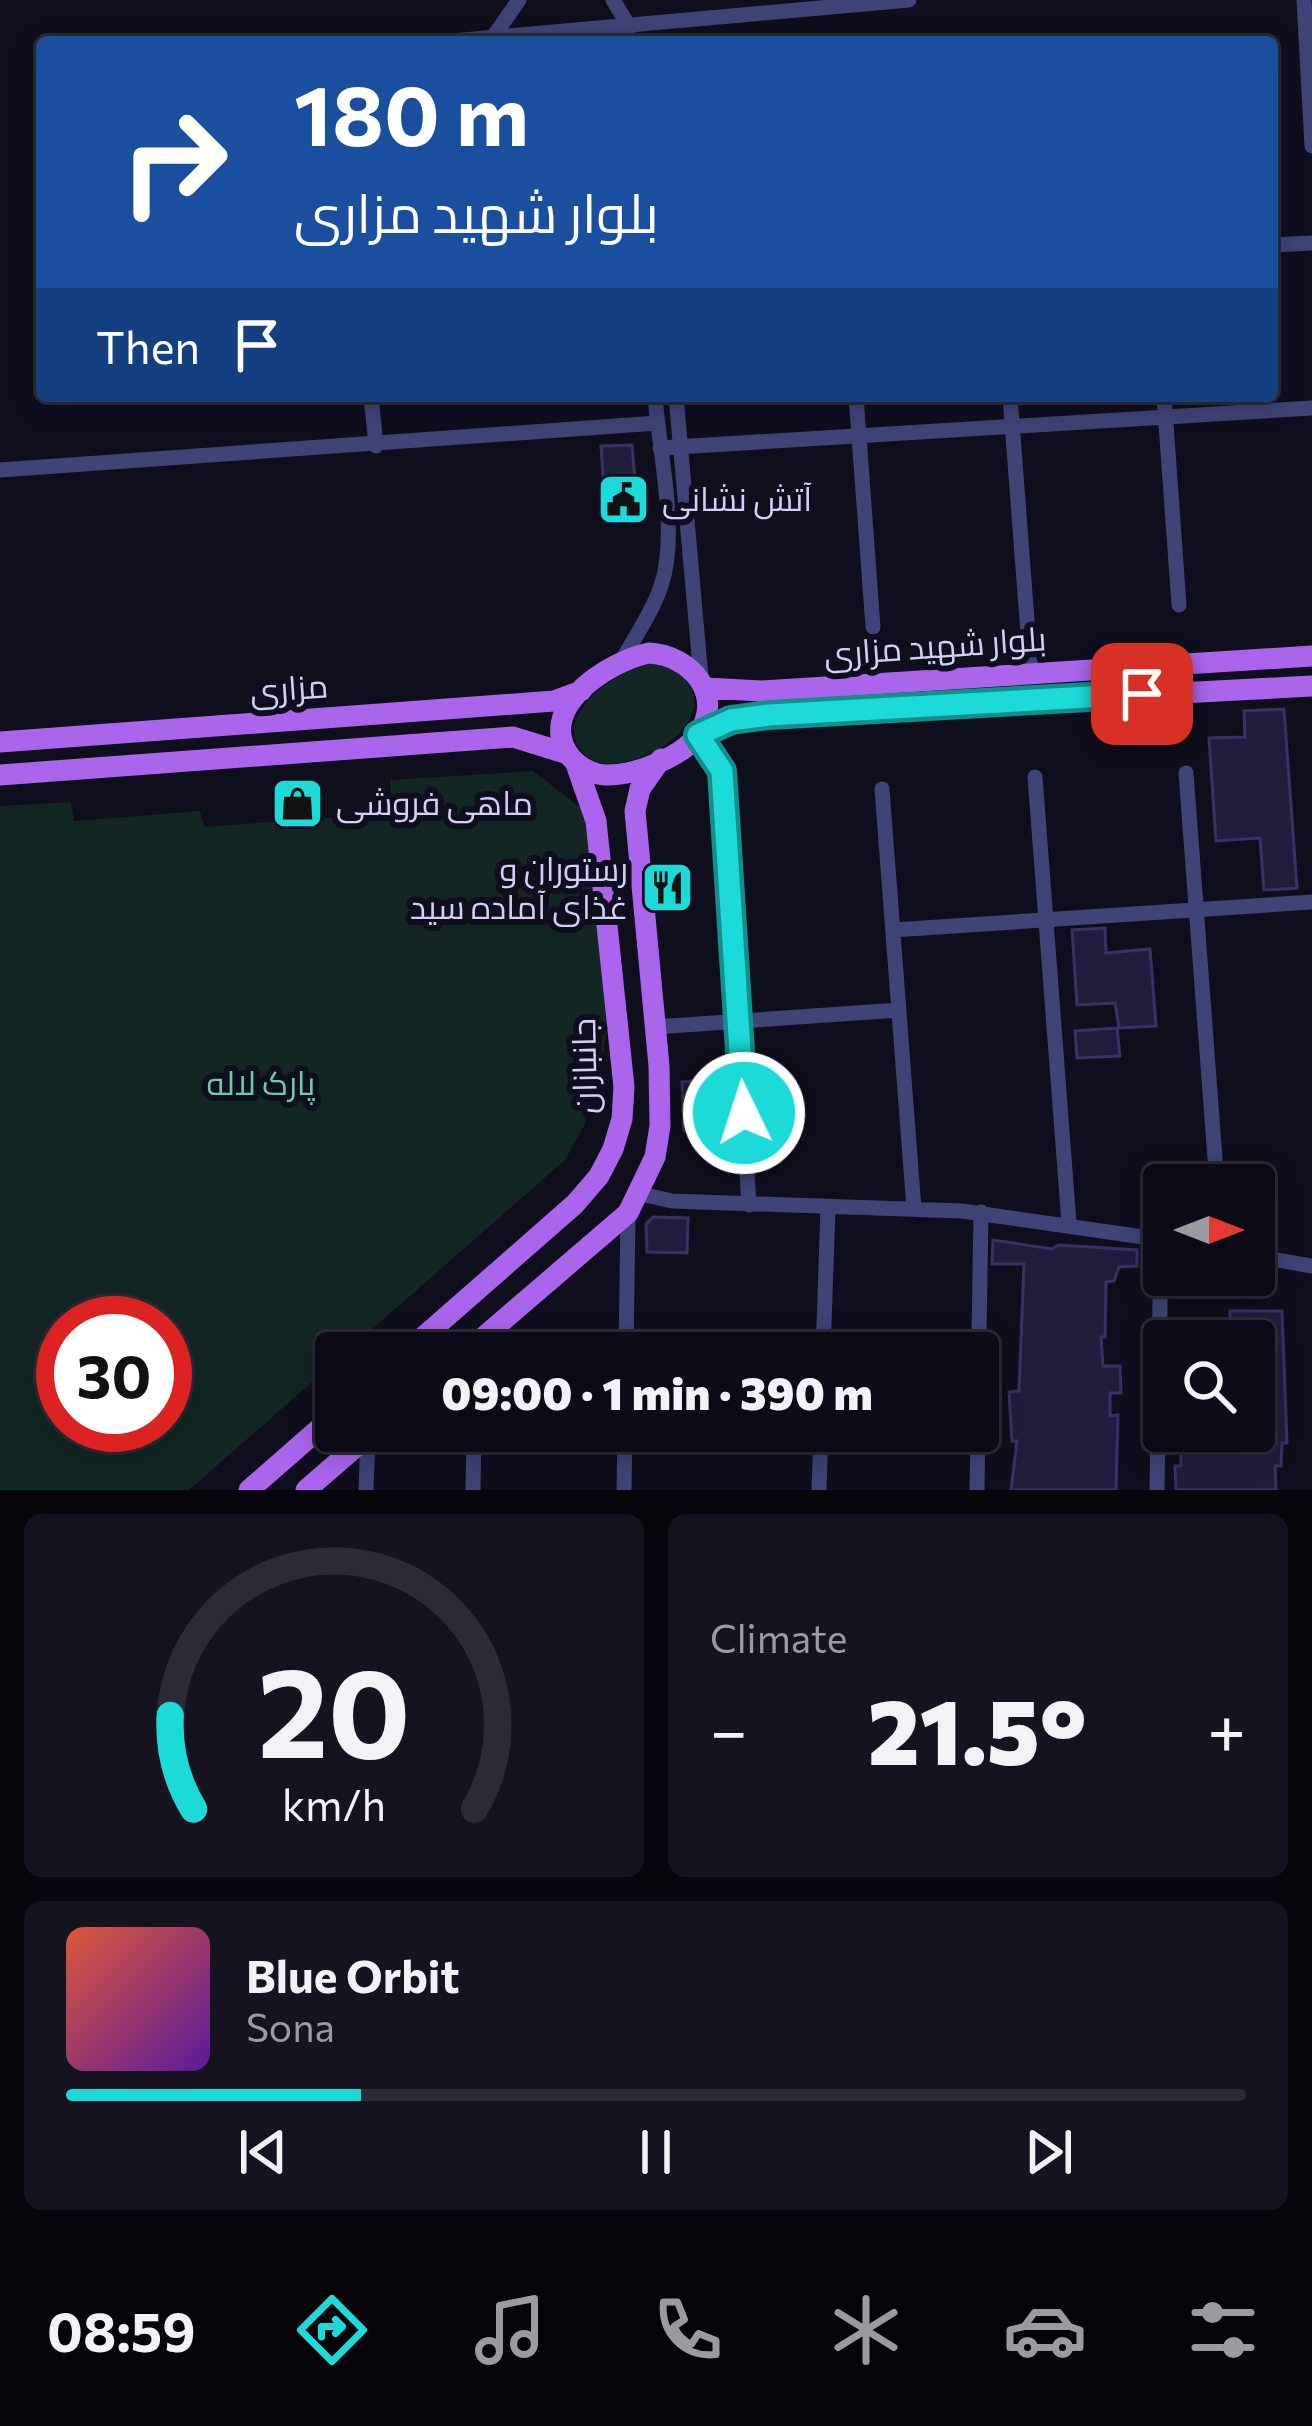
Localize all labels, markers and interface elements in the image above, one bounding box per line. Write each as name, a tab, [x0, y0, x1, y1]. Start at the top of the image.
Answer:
text: 180 m	[294, 61, 529, 163]
icon: right	[96, 84, 252, 240]
text: بلوار شهید مزاری	[294, 178, 659, 244]
icon: arrive	[224, 312, 290, 378]
text: Then	[96, 318, 200, 373]
public building icon: آتش نشانی	[595, 471, 651, 527]
place label: آتش نشانی	[662, 477, 812, 520]
street label: بلوار شهید مزاری	[822, 616, 1048, 674]
pin	[1091, 643, 1193, 745]
icon: arrive	[1109, 661, 1175, 727]
street label: مزاری	[248, 663, 329, 711]
shop icon: ماهی فروشی	[269, 775, 325, 831]
place label: ماهی فروشی	[336, 781, 533, 824]
place label: رستوران و غذای آماده سید	[410, 847, 628, 927]
restaurant icon: رستوران و غذای آماده سید	[639, 860, 695, 916]
street label: جانبازان	[561, 1018, 605, 1114]
position arrow	[681, 1050, 807, 1176]
park label: پارک لاله	[207, 1061, 316, 1105]
north arrow	[1143, 1164, 1275, 1296]
map controls	[1143, 1164, 1275, 1452]
speed limit sign: 30	[36, 1296, 192, 1452]
button: search	[1143, 1320, 1275, 1452]
text: 09:00 · 1 min · 390 m	[441, 1364, 873, 1419]
text: Climate	[710, 1613, 847, 1661]
text: 20	[257, 1631, 411, 1784]
text: 21.5°	[868, 1673, 1087, 1784]
text: −	[710, 1688, 748, 1769]
text: +	[1207, 1688, 1246, 1769]
text: km/h	[282, 1776, 386, 1829]
text: Blue Orbit	[246, 1947, 459, 2002]
text: Sona	[246, 2002, 335, 2050]
icon: previous	[230, 2119, 296, 2185]
icon: pause	[623, 2119, 689, 2185]
icon: next	[1016, 2119, 1082, 2185]
icon: directions	[290, 2288, 374, 2372]
icon: music	[468, 2288, 552, 2372]
icon: phone	[646, 2288, 730, 2372]
icon: climate	[824, 2288, 908, 2372]
icon: car	[1003, 2288, 1087, 2372]
icon: filters	[1181, 2288, 1265, 2372]
text: 08:59	[47, 2297, 195, 2363]

